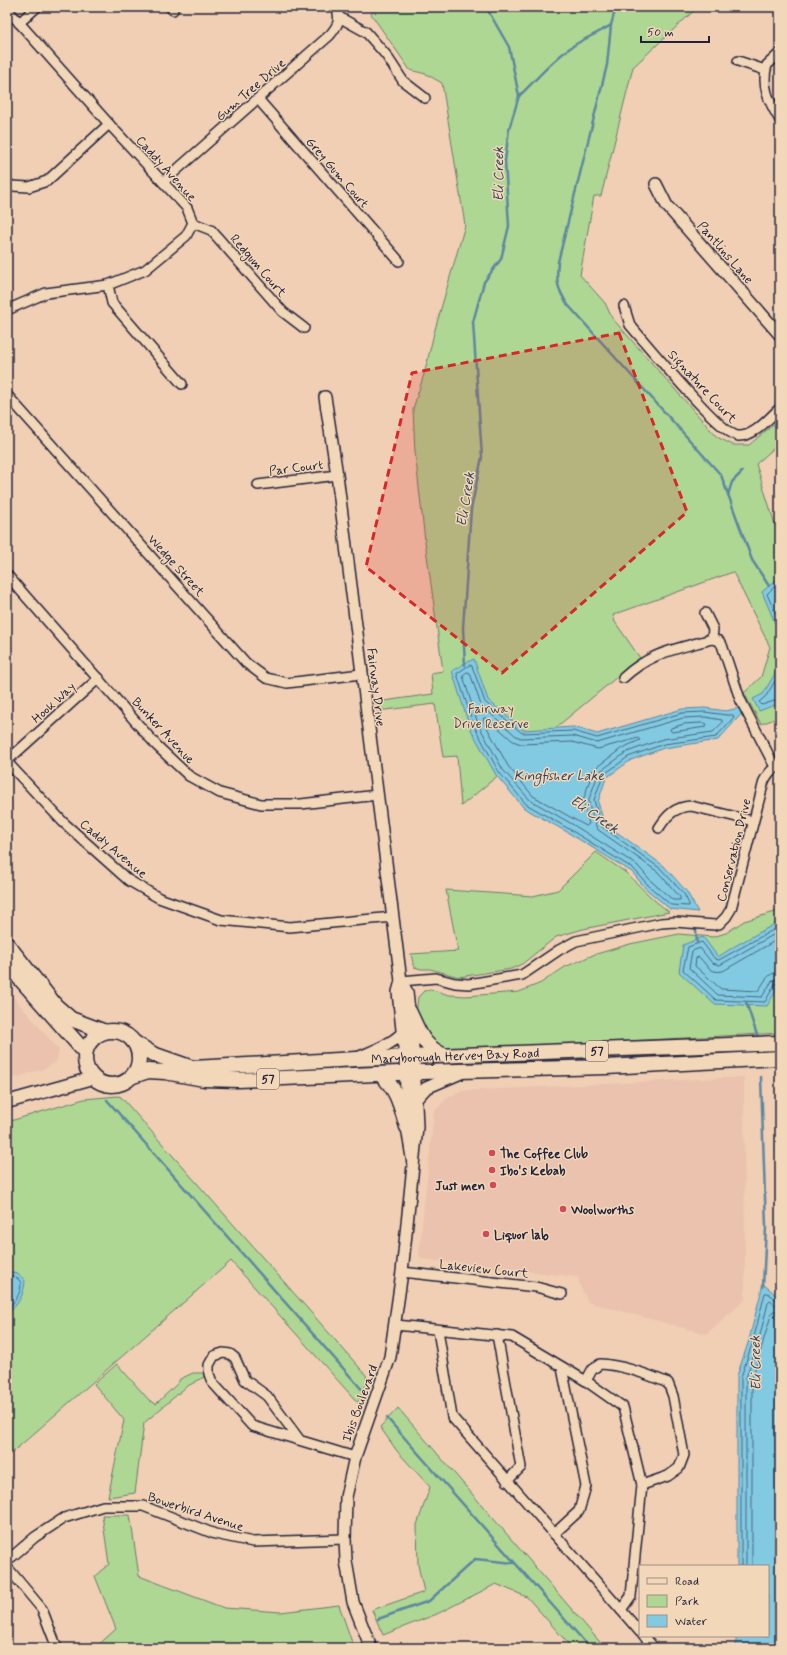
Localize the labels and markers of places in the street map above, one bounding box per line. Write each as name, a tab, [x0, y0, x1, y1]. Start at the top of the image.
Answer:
place label: The Coffee Club	[500, 1146, 588, 1163]
marker: The Coffee Club	[487, 1148, 497, 1158]
place label: Ibo's Kebab	[500, 1163, 566, 1180]
marker: Ibo's Kebab	[487, 1165, 497, 1175]
place label: Just men	[435, 1178, 485, 1195]
marker: Just men	[488, 1180, 498, 1190]
place label: Woolworths	[570, 1202, 634, 1219]
marker: Woolworths	[558, 1204, 568, 1214]
place label: Liquor lab	[494, 1227, 549, 1244]
marker: Liquor lab	[481, 1229, 491, 1239]

